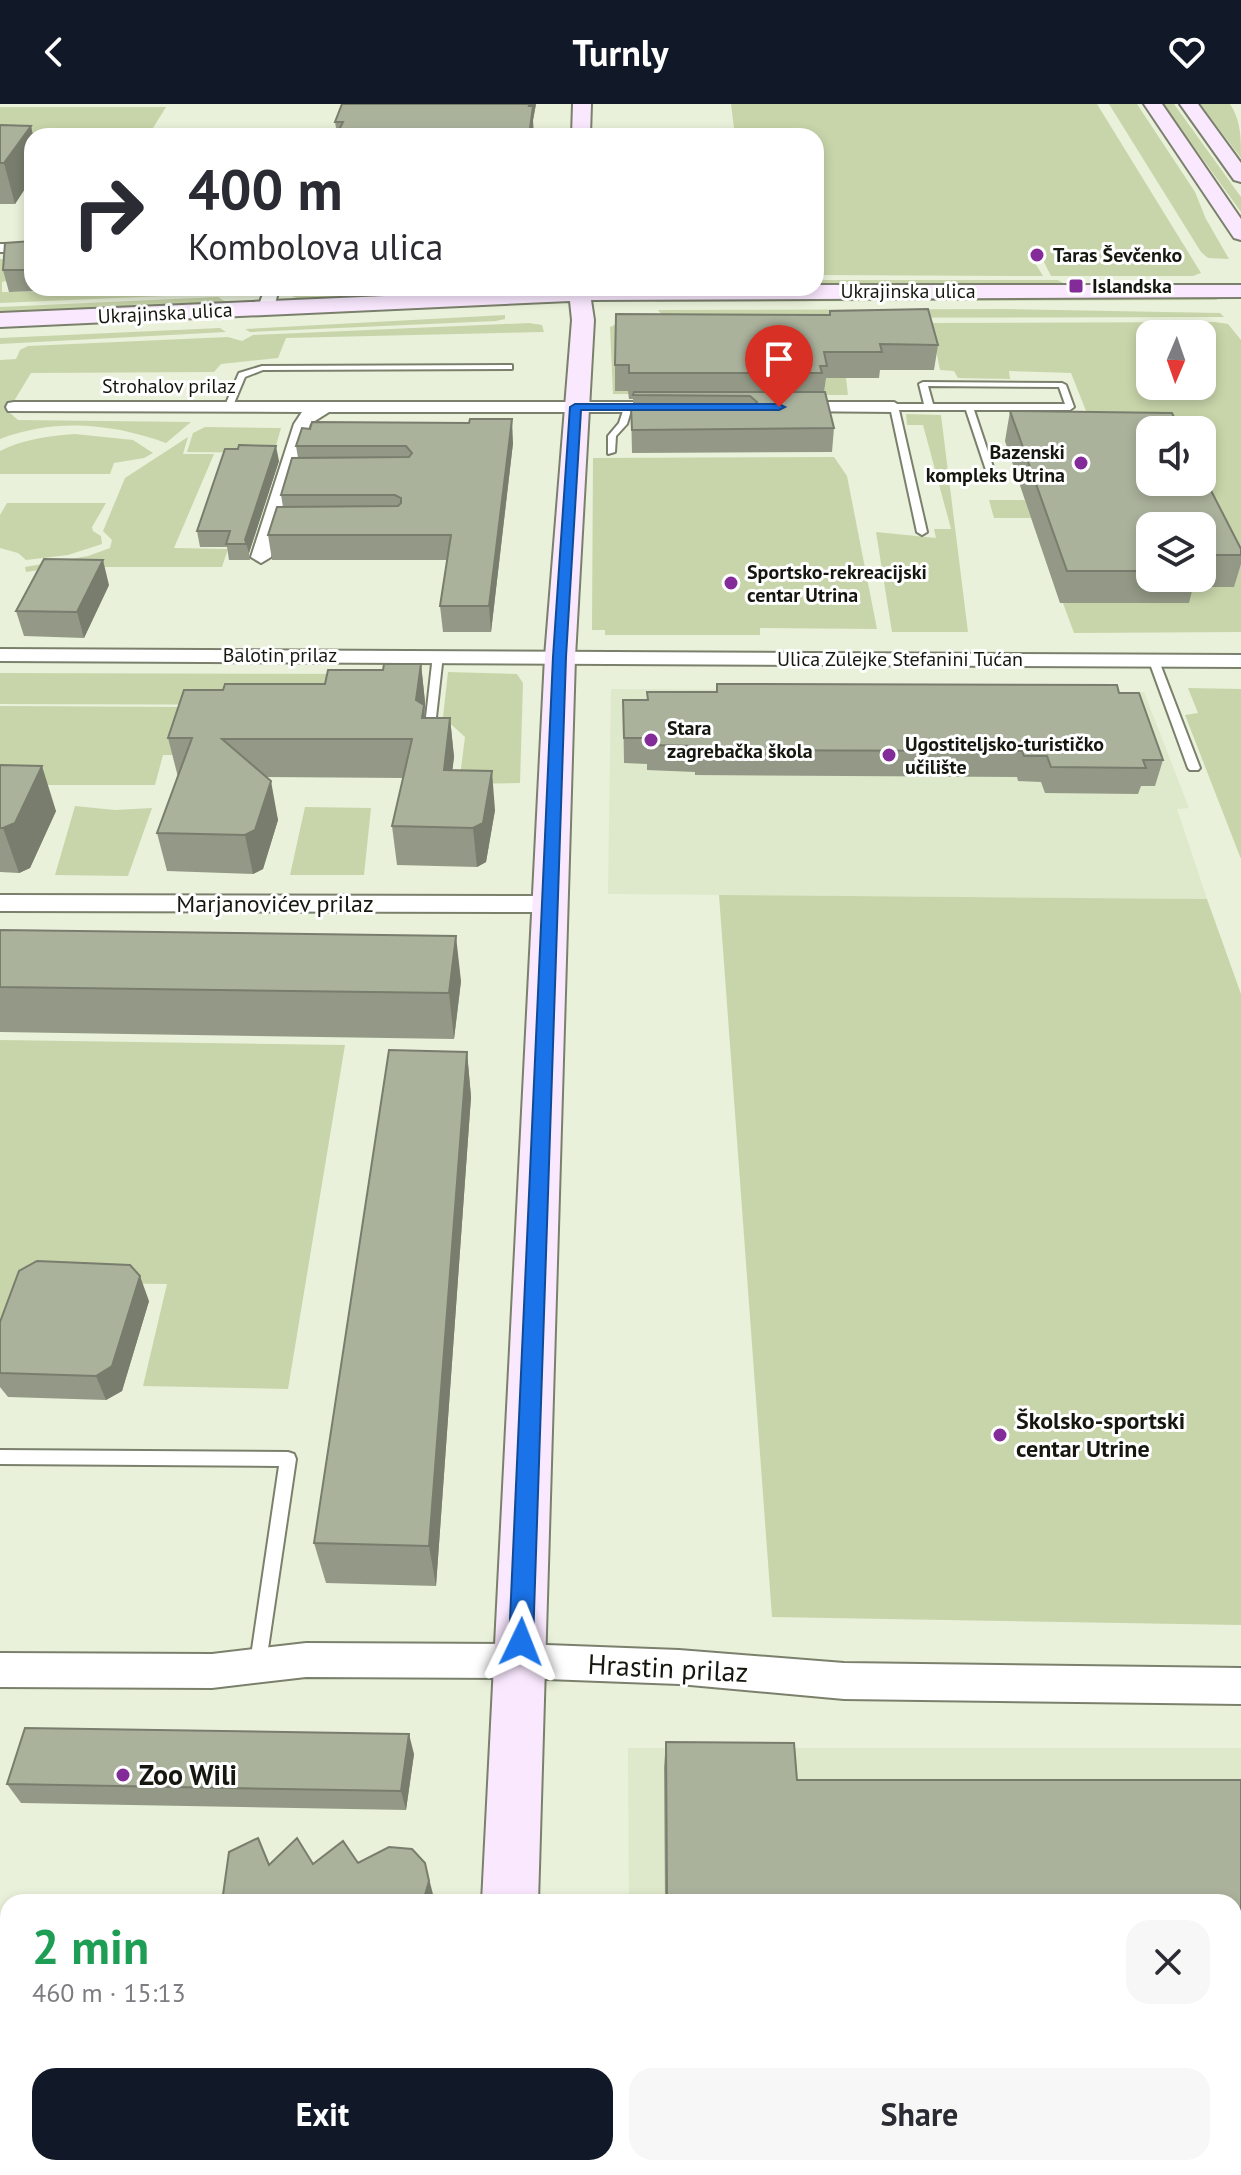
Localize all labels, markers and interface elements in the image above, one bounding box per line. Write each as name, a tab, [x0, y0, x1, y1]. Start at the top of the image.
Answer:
text: Turnly	[572, 29, 669, 76]
icon: back	[32, 30, 76, 74]
icon: heart	[1165, 30, 1209, 74]
text: 400 m	[188, 153, 343, 225]
icon: right	[56, 160, 160, 264]
text: Kombolova ulica	[188, 223, 443, 270]
place label: Taras Ševčenko	[1053, 242, 1182, 268]
marker: Taras Ševčenko	[1028, 246, 1046, 264]
place label: Islandska	[1092, 273, 1172, 299]
marker: Islandska	[1067, 277, 1085, 295]
street label: Ukrajinska ulica	[840, 278, 976, 304]
street label: Ukrajinska ulica	[97, 296, 233, 330]
north arrow	[1136, 320, 1216, 400]
map controls	[1136, 320, 1216, 592]
pin	[745, 325, 813, 407]
icon: arrive	[757, 337, 801, 381]
street label: Strohalov prilaz	[102, 373, 236, 399]
button: sound	[1136, 416, 1216, 496]
place label: Bazenski kompleks Utrina	[926, 439, 1065, 488]
marker: Bazenski kompleks Utrina	[1072, 454, 1090, 472]
button: layers	[1136, 512, 1216, 592]
place label: Sportsko-rekreacijski centar Utrina	[747, 559, 927, 608]
marker: Sportsko-rekreacijski centar Utrina	[722, 574, 740, 592]
street label: Balotin prilaz	[223, 642, 337, 668]
street label: Ulica Zulejke Stefanini Tućan	[777, 646, 1023, 672]
place label: Stara zagrebačka škola	[667, 715, 813, 764]
marker: Stara zagrebačka škola	[642, 731, 660, 749]
place label: Ugostiteljsko-turističko učilište	[905, 731, 1104, 780]
marker: Ugostiteljsko-turističko učilište	[880, 746, 898, 764]
street label: Marjanovićev prilaz	[176, 888, 374, 919]
place label: Školsko-sportski centar Utrine	[1016, 1405, 1185, 1464]
marker: Školsko-sportski centar Utrine	[991, 1426, 1009, 1444]
position arrow	[479, 1600, 563, 1684]
street label: Hrastin prilaz	[587, 1645, 749, 1690]
place label: Zoo Wili	[139, 1756, 237, 1793]
marker: Zoo Wili	[114, 1766, 132, 1784]
text: 2 min	[32, 1915, 149, 1977]
button: close	[1126, 1920, 1210, 2004]
text: 460 m · 15:13	[32, 1976, 186, 2009]
button: Exit	[32, 2068, 613, 2160]
button: Share	[629, 2068, 1210, 2160]

